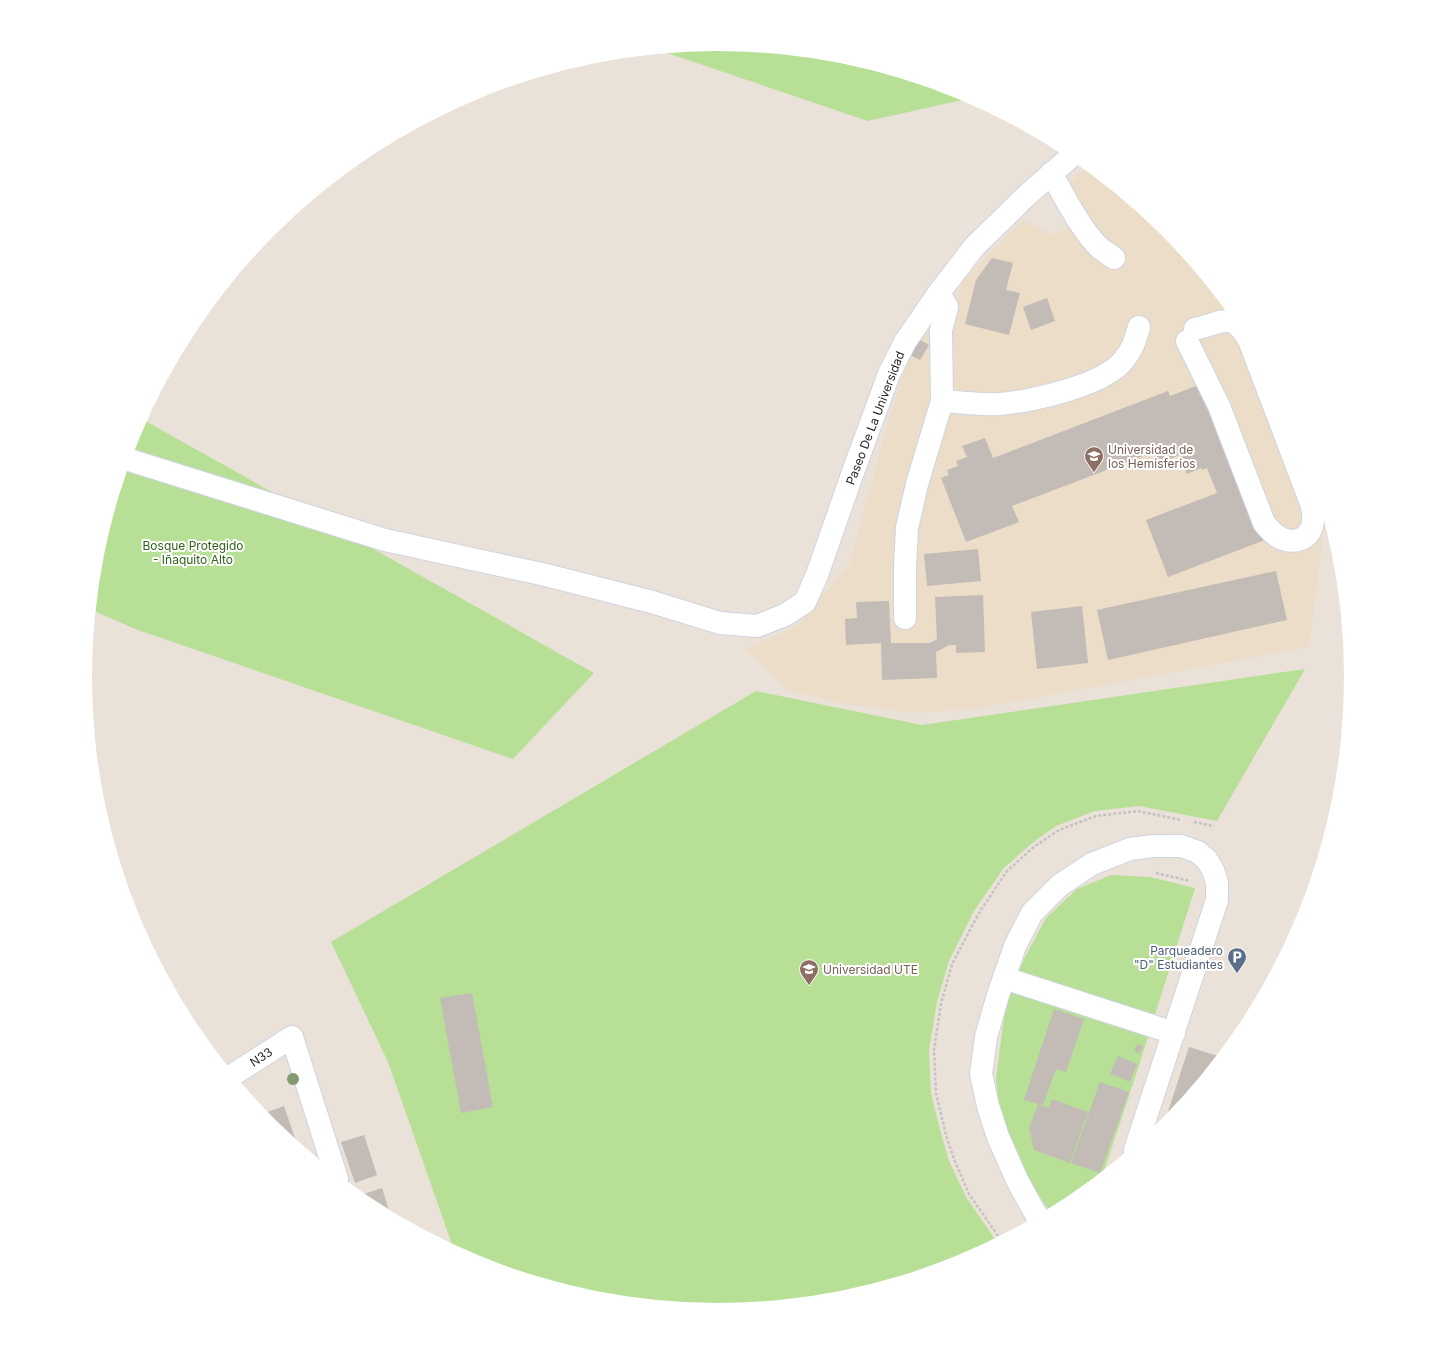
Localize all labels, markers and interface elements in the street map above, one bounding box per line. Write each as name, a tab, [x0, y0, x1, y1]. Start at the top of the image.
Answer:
street label: Paseo De La Universidad	[843, 349, 907, 487]
place label: Universidad de los Hemisferios	[1108, 442, 1196, 471]
school or university icon: Universidad de los Hemisferios	[1083, 445, 1105, 473]
park label: Bosque Protegido - Iñaquito Alto	[143, 538, 244, 567]
place label: Parqueadero "D" Estudiantes	[1134, 943, 1223, 972]
parking icon: Parqueadero "D" Estudiantes	[1226, 946, 1248, 974]
school or university icon: Universidad UTE	[798, 958, 820, 986]
place label: Universidad UTE	[823, 962, 918, 977]
street label: N33	[247, 1044, 275, 1070]

